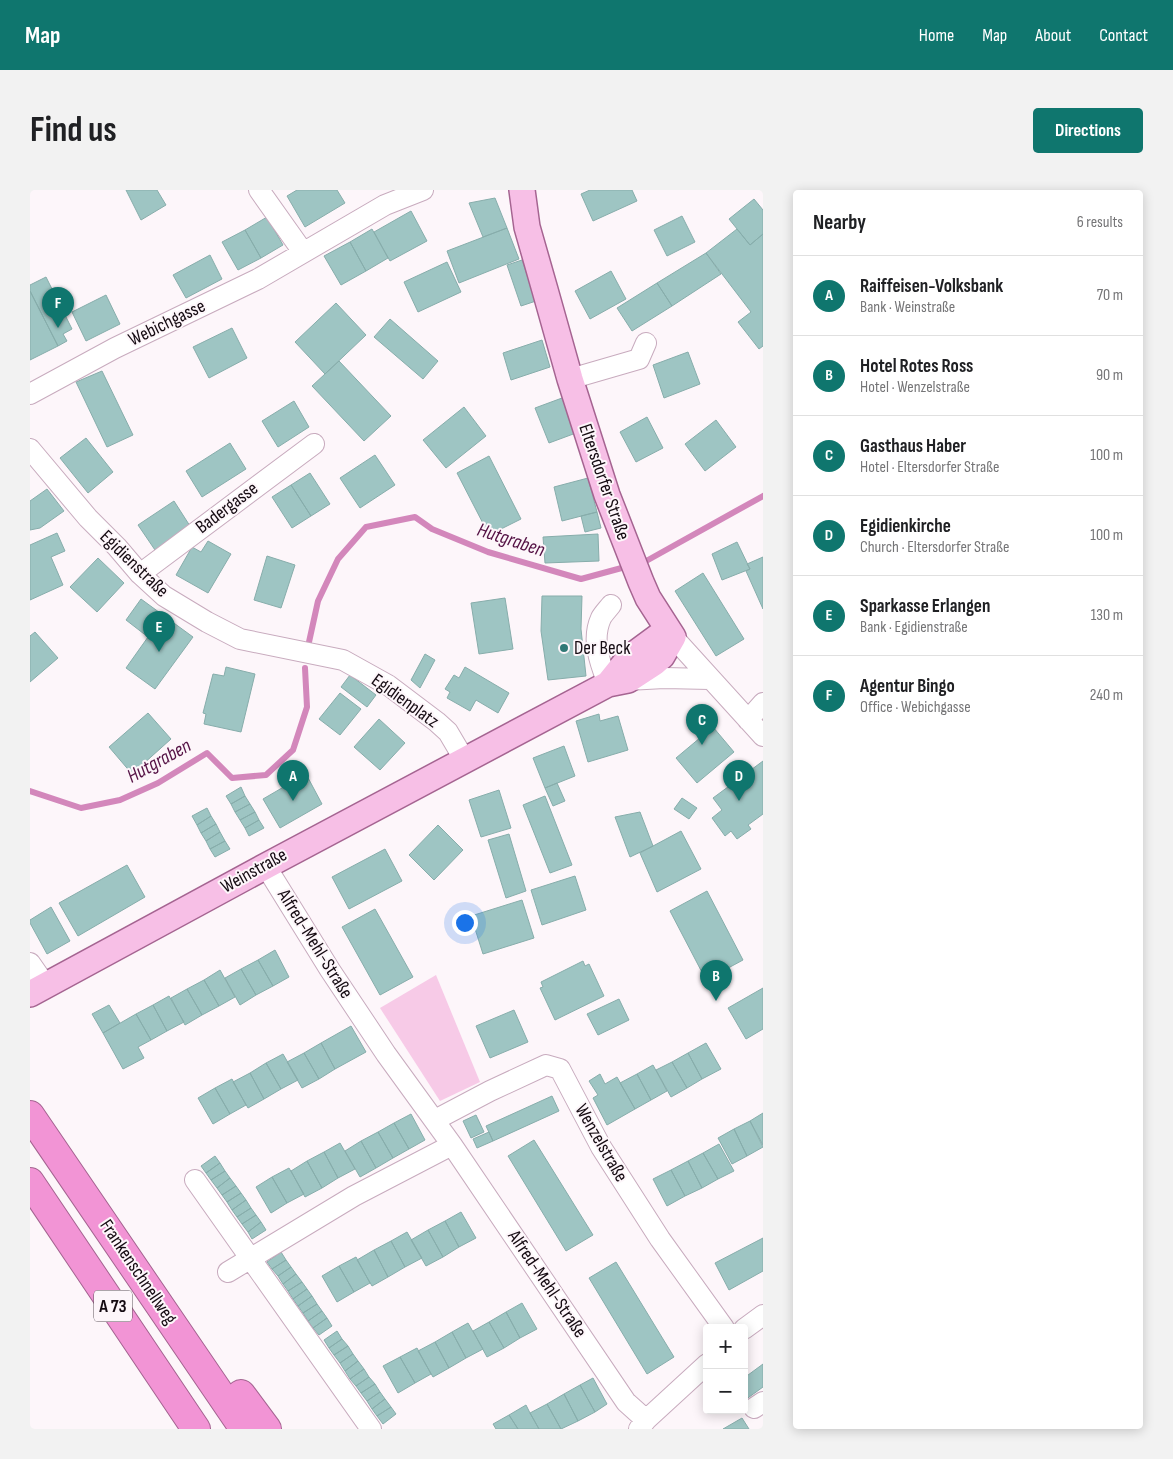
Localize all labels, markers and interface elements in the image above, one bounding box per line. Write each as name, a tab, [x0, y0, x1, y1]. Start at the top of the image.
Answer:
text: Map	[25, 21, 60, 50]
text: Home	[919, 25, 954, 46]
text: Map	[982, 25, 1007, 46]
text: About	[1035, 25, 1071, 46]
text: Contact	[1099, 25, 1148, 46]
button: Directions	[1033, 108, 1143, 153]
text: Find us	[30, 109, 117, 152]
text: Nearby	[813, 210, 866, 235]
text: 6 results	[1077, 213, 1123, 232]
text: Raiffeisen-Volksbank	[860, 275, 1003, 298]
text: A	[825, 286, 833, 305]
text: 70 m	[1097, 286, 1123, 305]
pin: F	[42, 287, 74, 328]
street label: Webichgasse	[125, 295, 209, 351]
text: Bank · Weinstraße	[860, 298, 955, 317]
text: Hotel Rotes Ross	[860, 355, 973, 378]
text: B	[825, 366, 833, 385]
text: 90 m	[1096, 366, 1123, 385]
text: Hotel · Wenzelstraße	[860, 378, 970, 397]
street label: Eltersdorfer Straße	[573, 421, 635, 543]
text: Gasthaus Haber	[860, 435, 966, 458]
text: C	[825, 446, 833, 465]
text: 100 m	[1090, 446, 1123, 465]
text: Hotel · Eltersdorfer Straße	[860, 458, 999, 477]
street label: Badergasse	[191, 477, 263, 539]
text: Egidienkirche	[860, 515, 951, 538]
water label: Hutgraben	[474, 518, 548, 562]
street label: Egidienstraße	[95, 526, 173, 602]
text: D	[825, 526, 833, 545]
text: 100 m	[1090, 526, 1123, 545]
text: Church · Eltersdorfer Straße	[860, 538, 1009, 557]
text: Sparkasse Erlangen	[860, 595, 990, 618]
text: E	[826, 606, 832, 625]
text: 130 m	[1091, 606, 1123, 625]
pin: E	[143, 611, 175, 652]
text: Bank · Egidienstraße	[860, 618, 968, 637]
place label: Der Beck	[574, 637, 631, 660]
marker: Der Beck	[558, 642, 570, 654]
street label: Egidienplatz	[367, 669, 443, 733]
text: Agentur Bingo	[860, 675, 955, 698]
text: F	[826, 686, 832, 705]
text: 240 m	[1090, 686, 1123, 705]
text: Office · Webichgasse	[860, 698, 971, 717]
pin: C	[686, 704, 718, 745]
water label: Hutgraben	[123, 734, 195, 788]
pin: A	[277, 760, 309, 801]
pin: D	[723, 760, 755, 801]
street label: Weinstraße	[217, 843, 291, 899]
street label: Alfred-Mehl-Straße	[272, 884, 358, 1003]
your location	[452, 910, 478, 936]
pin: B	[700, 960, 732, 1001]
street label: Wenzelstraße	[569, 1100, 633, 1186]
street label: Frankenschnellweg	[94, 1215, 182, 1329]
street label: Alfred-Mehl-Straße	[502, 1225, 591, 1342]
road number: A 73	[94, 1290, 132, 1322]
map controls	[703, 1324, 748, 1414]
button: +	[703, 1324, 748, 1369]
button: −	[703, 1369, 748, 1414]

